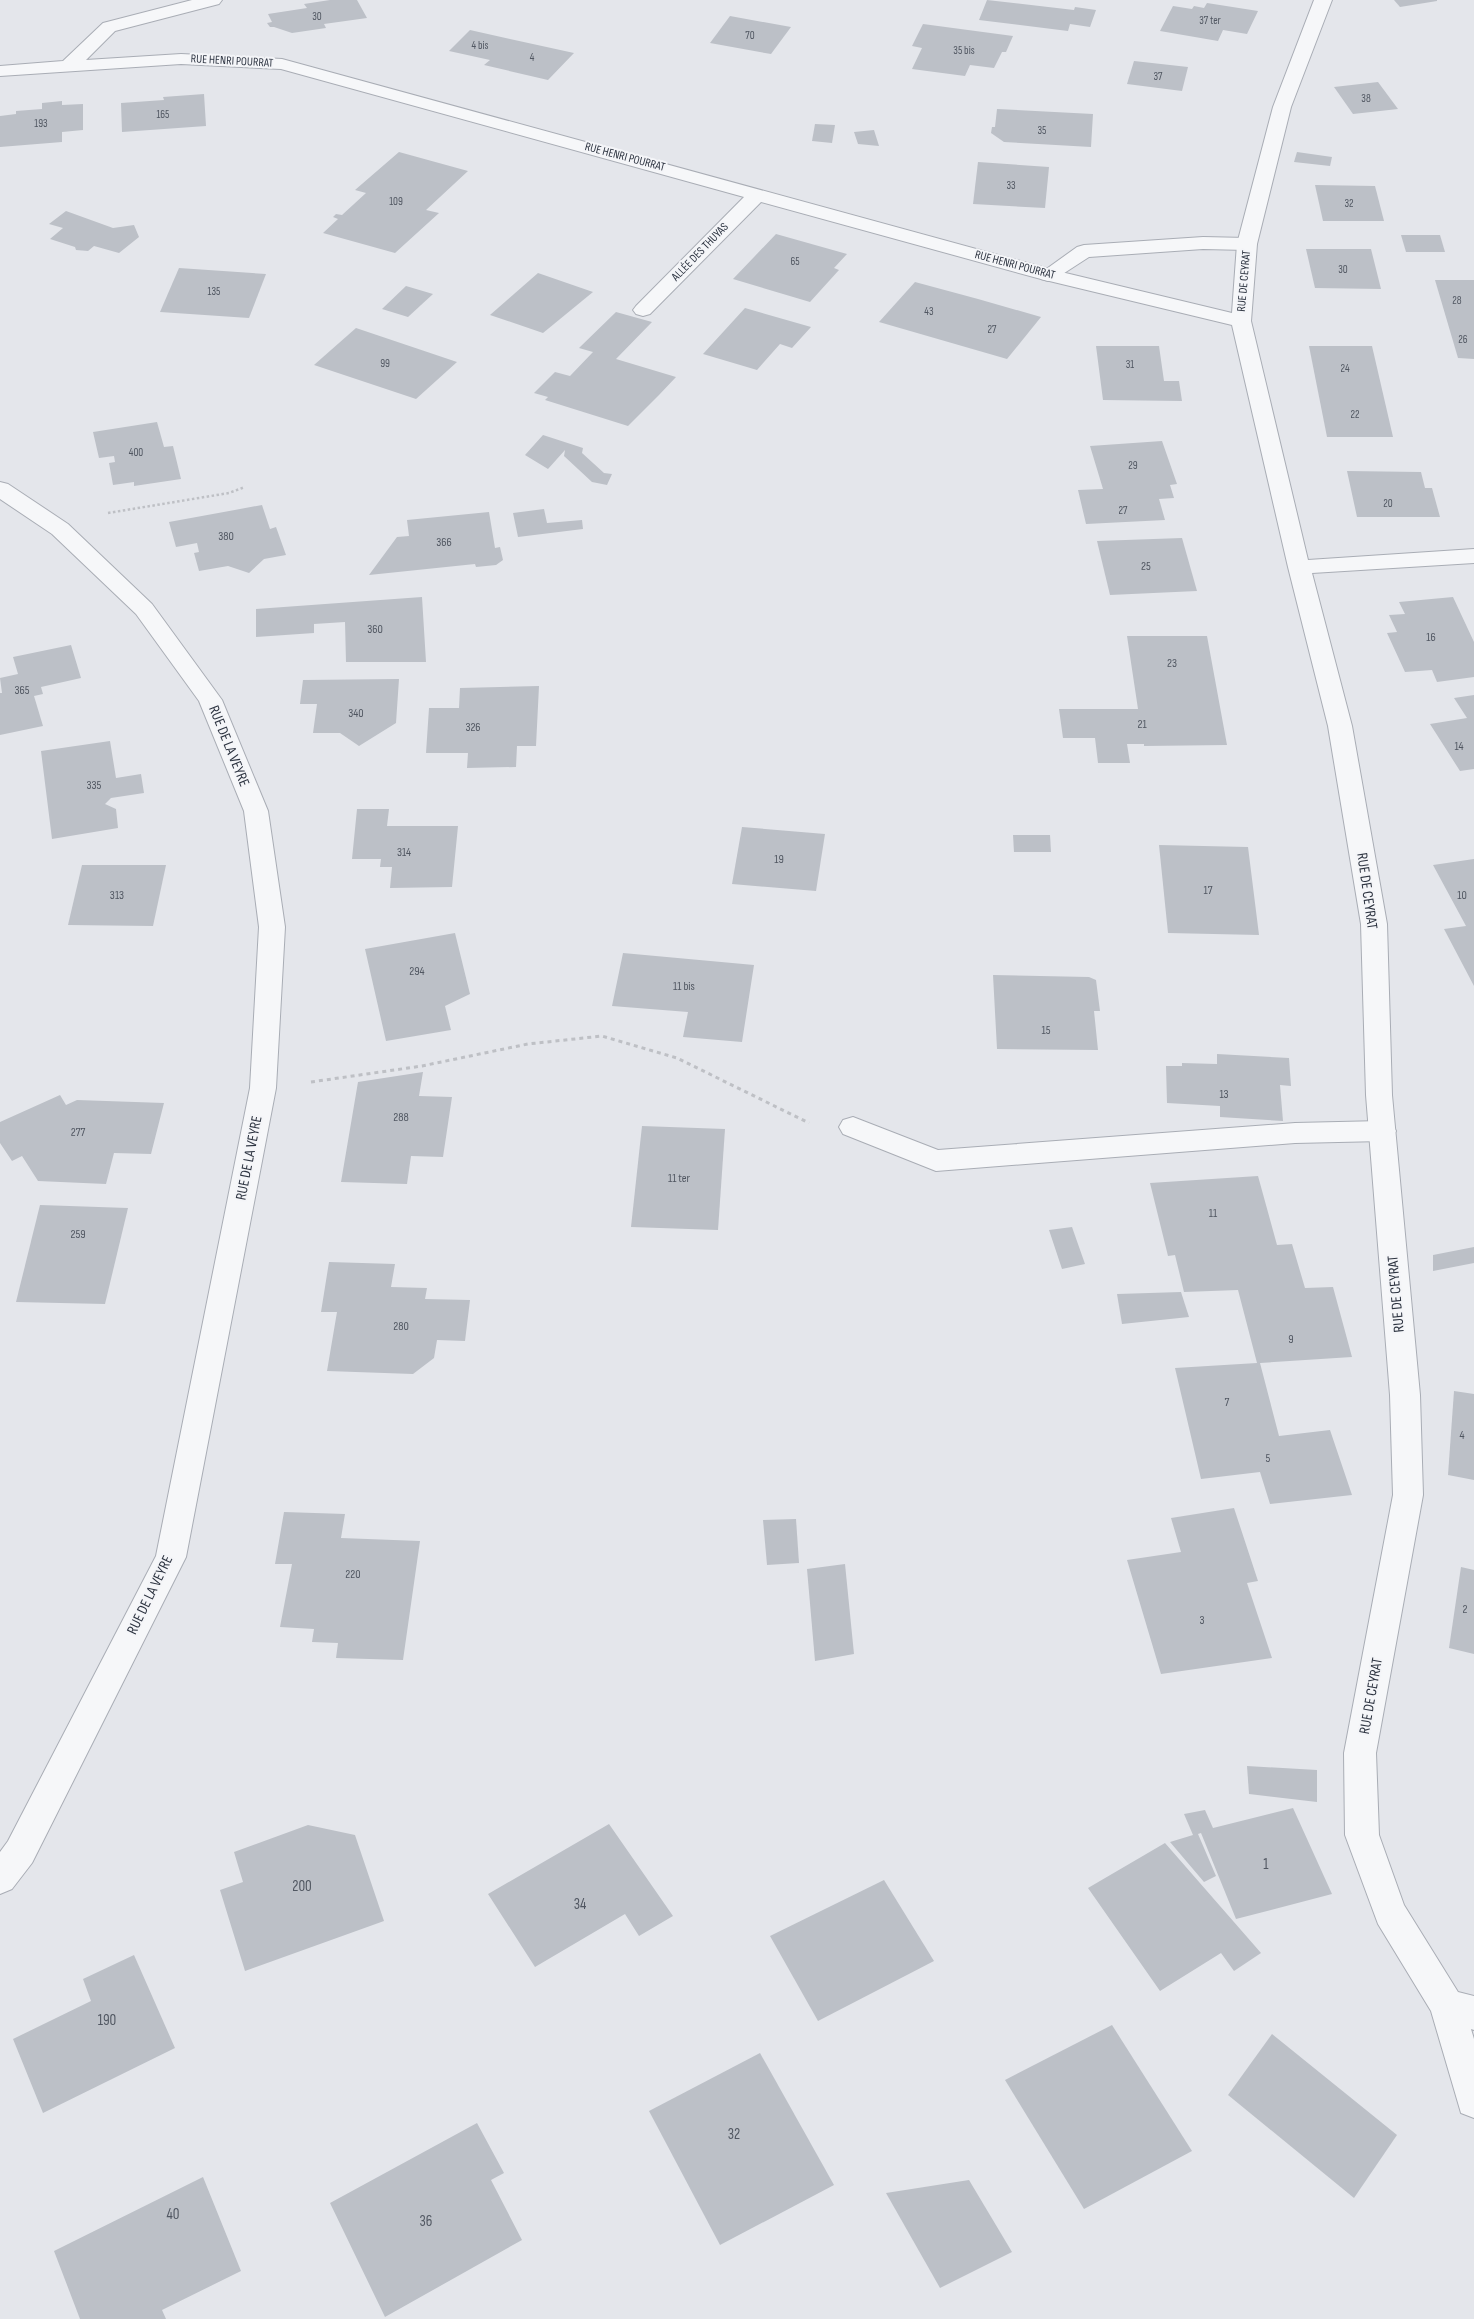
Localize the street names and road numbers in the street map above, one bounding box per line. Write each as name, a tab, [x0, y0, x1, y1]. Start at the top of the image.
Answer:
street label: RUE HENRI POURRAT	[190, 51, 274, 71]
street label: RUE HENRI POURRAT	[583, 139, 667, 175]
street label: ALLÉE DES THUYAS	[668, 220, 732, 285]
street label: RUE HENRI POURRAT	[973, 247, 1057, 283]
street label: RUE DE CEYRAT	[1234, 249, 1254, 312]
street label: RUE DE LA VEYRE	[204, 703, 254, 789]
street label: RUE DE CEYRAT	[1352, 851, 1382, 931]
street label: RUE DE LA VEYRE	[232, 1114, 266, 1202]
street label: RUE DE CEYRAT	[1383, 1255, 1409, 1333]
street label: RUE DE LA VEYRE	[123, 1552, 177, 1638]
street label: RUE DE CEYRAT	[1355, 1656, 1387, 1736]

